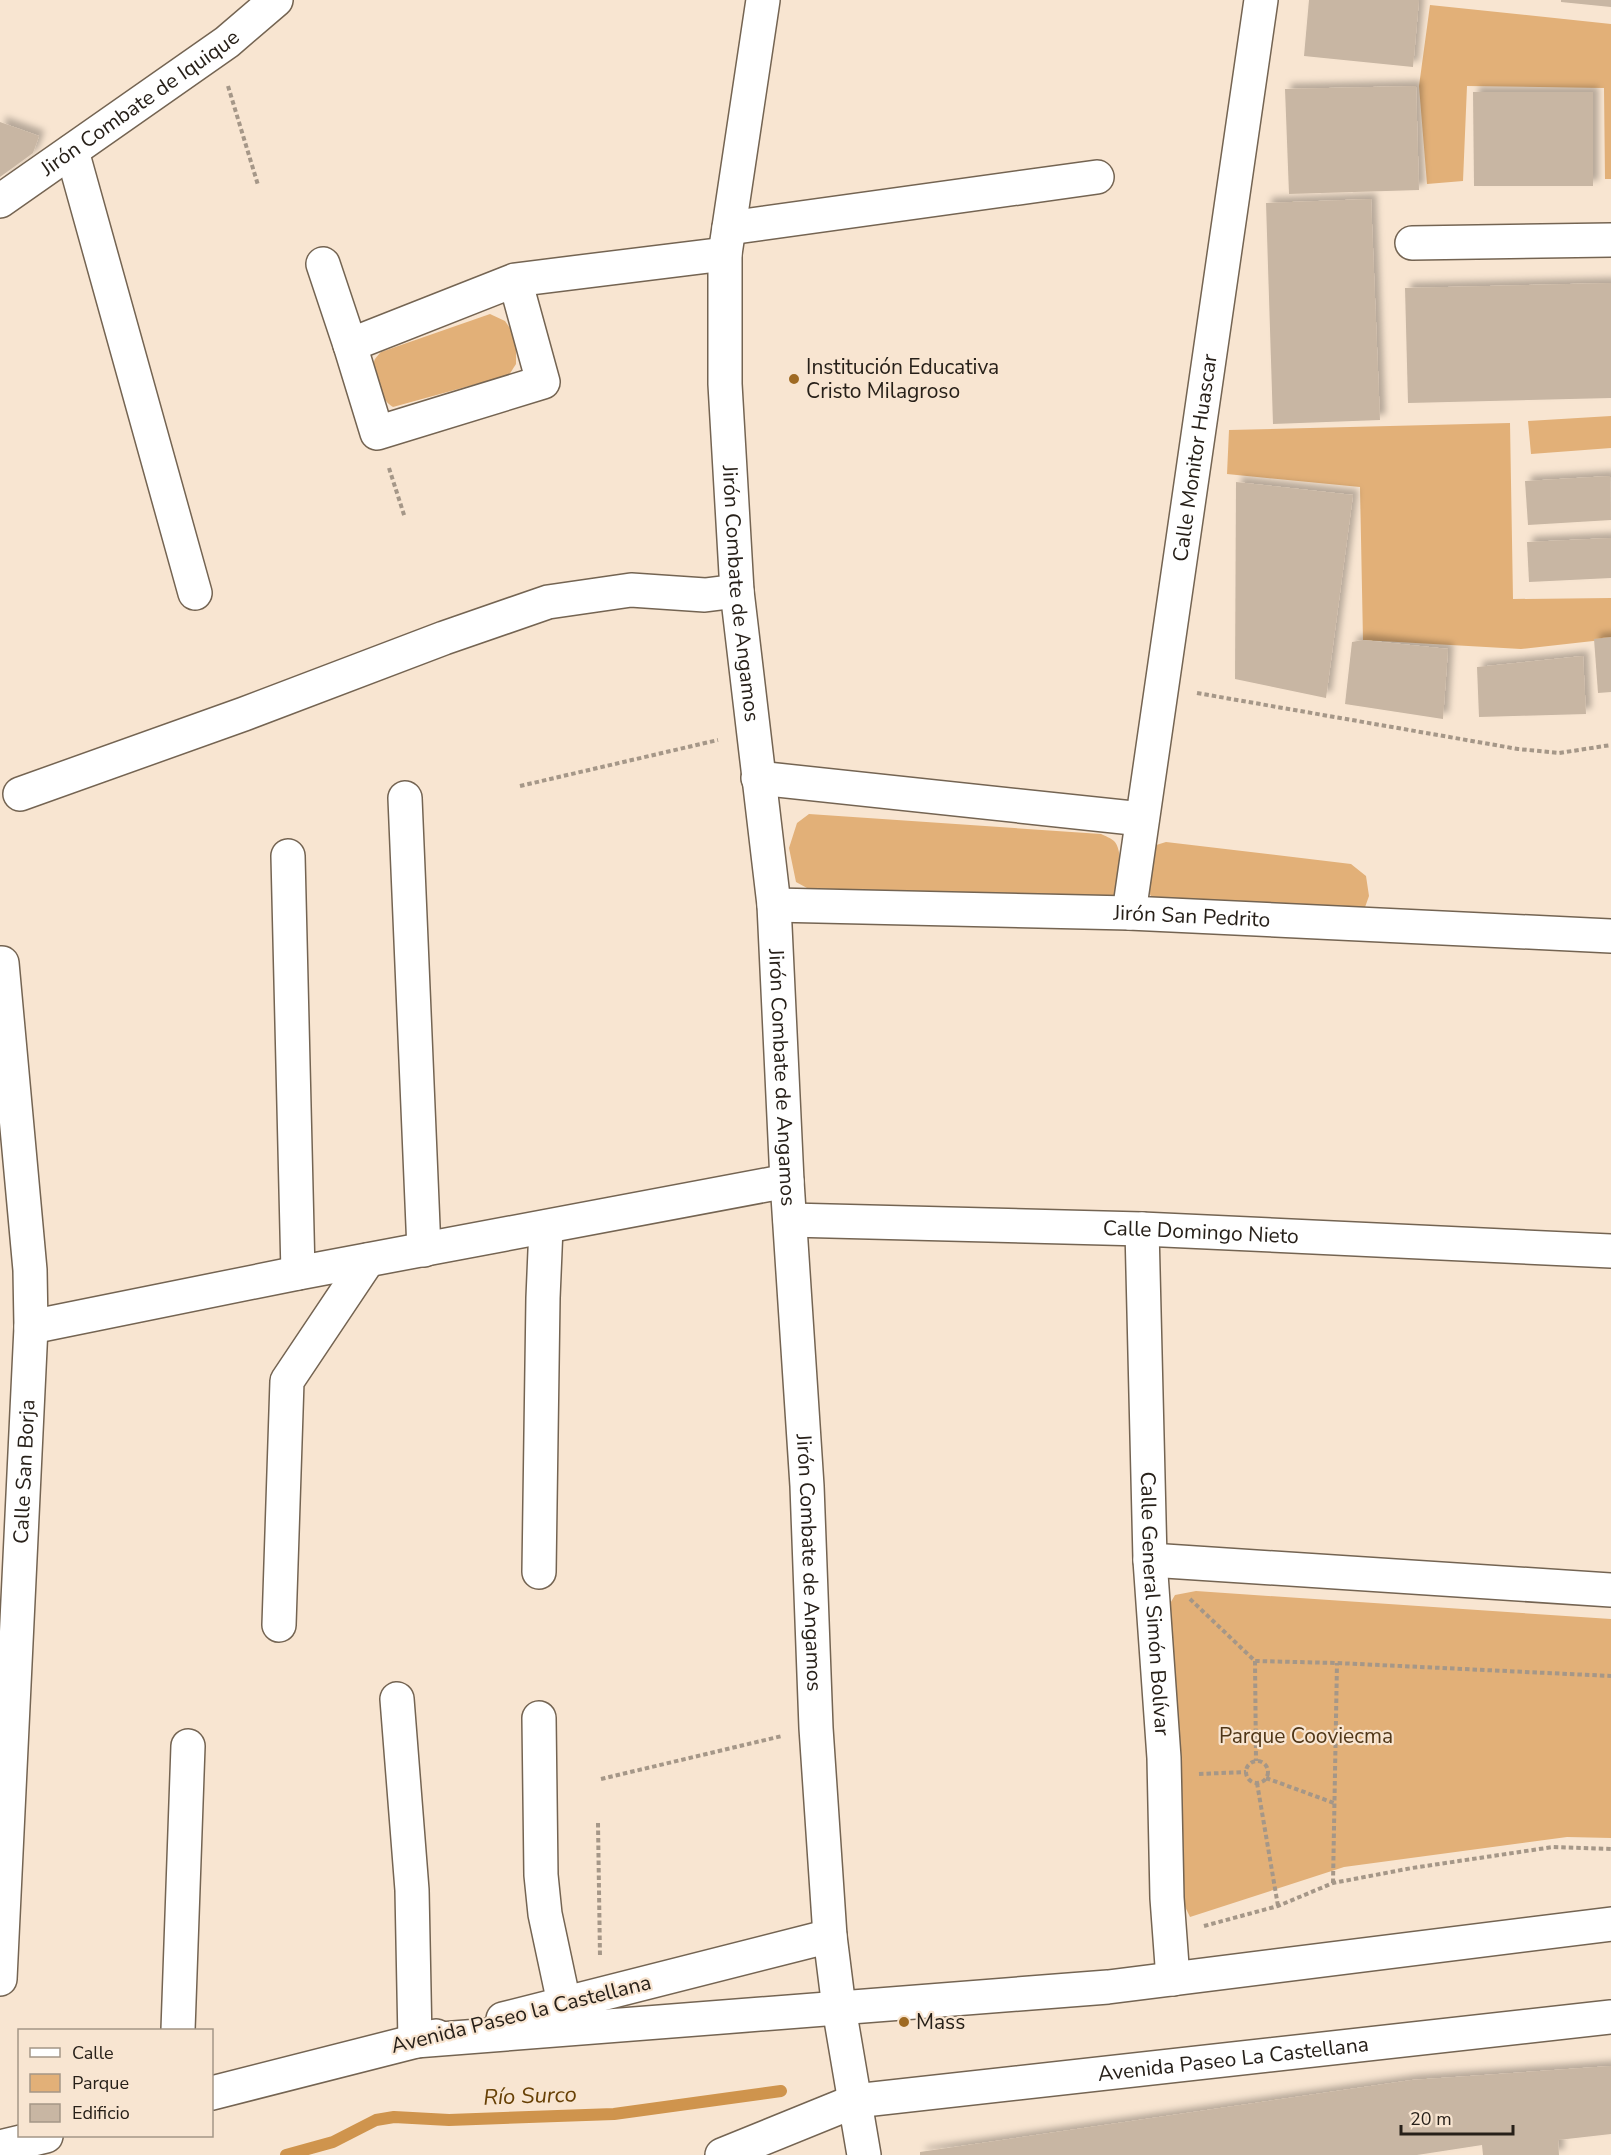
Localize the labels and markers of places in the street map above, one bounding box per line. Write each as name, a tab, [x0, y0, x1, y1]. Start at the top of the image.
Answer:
place label: Institución Educativa Cristo Milagroso	[806, 353, 999, 405]
marker: Institución Educativa Cristo Milagroso	[787, 372, 801, 386]
place label: Mass	[916, 2008, 965, 2036]
marker: Mass	[897, 2015, 911, 2029]

